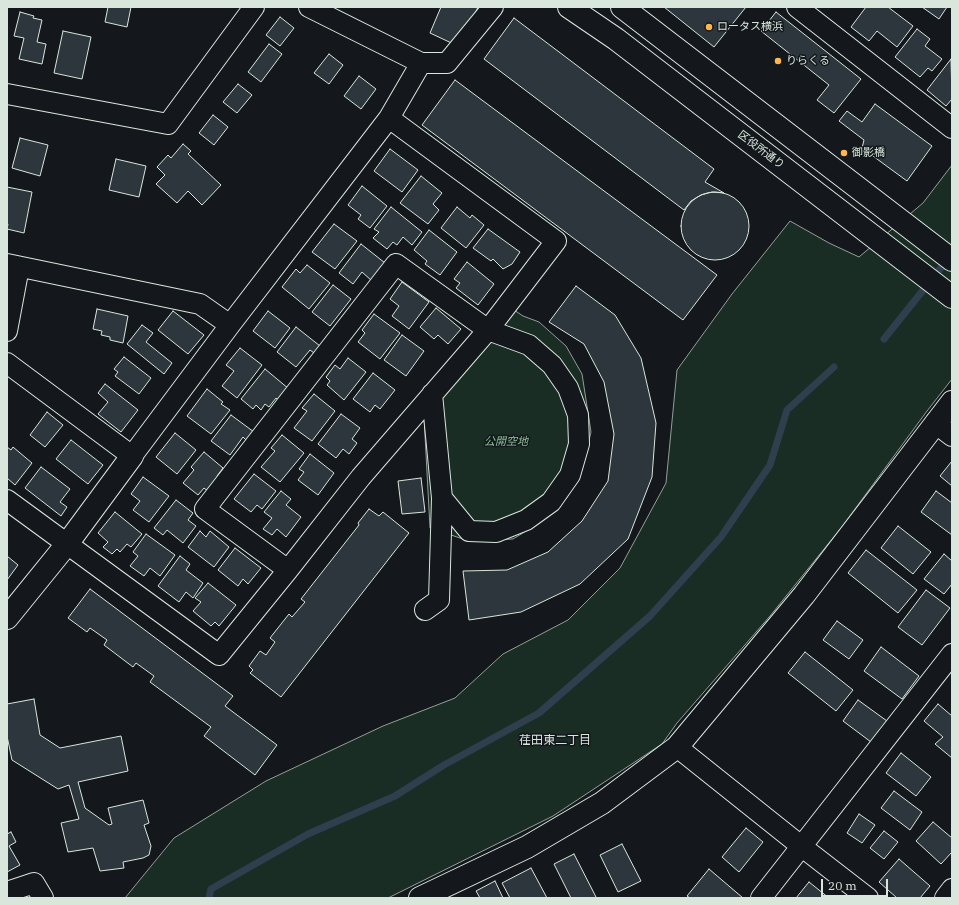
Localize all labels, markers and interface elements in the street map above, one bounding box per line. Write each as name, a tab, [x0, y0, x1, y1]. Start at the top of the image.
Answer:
place label: ロータス横浜	[717, 20, 783, 34]
marker: ロータス横浜	[704, 22, 714, 32]
place label: りらくる	[786, 54, 830, 68]
marker: りらくる	[773, 56, 783, 66]
street label: 区役所通り	[735, 128, 787, 172]
place label: 御影橋	[852, 146, 885, 160]
marker: 御影橋	[839, 148, 849, 158]
park label: 公開空地	[484, 435, 528, 449]
district label: 荏田東二丁目	[519, 734, 591, 748]
scale bar	[823, 871, 890, 897]
text: 20 m	[828, 878, 857, 893]

